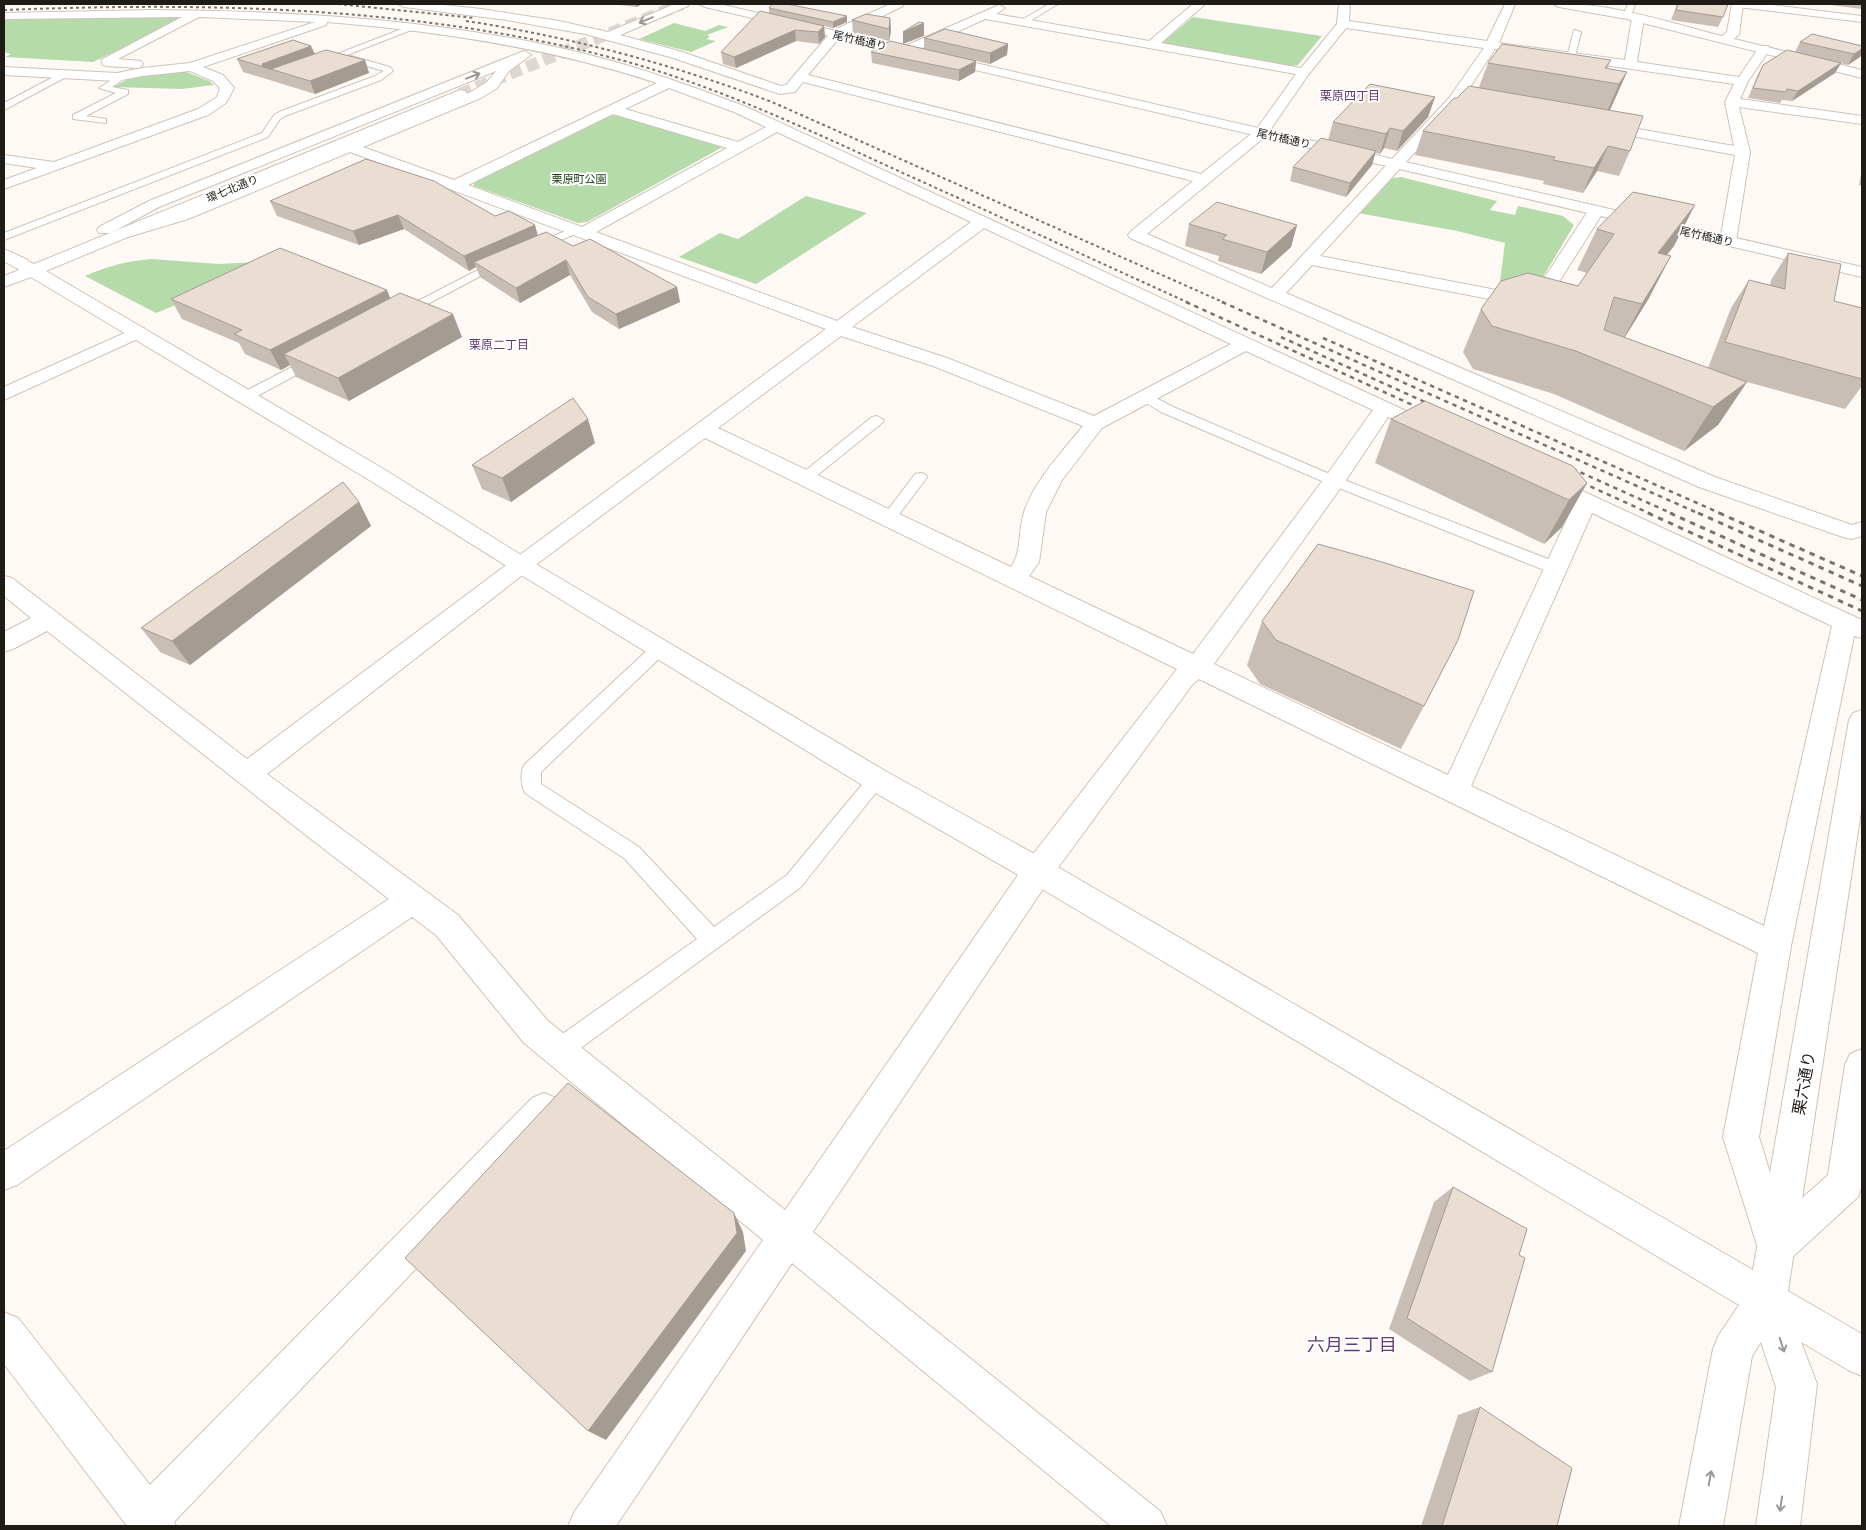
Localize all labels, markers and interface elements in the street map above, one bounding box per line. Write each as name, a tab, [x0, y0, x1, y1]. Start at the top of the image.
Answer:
one-way arrow	[639, 15, 654, 25]
street label: 尾竹橋通り	[832, 27, 888, 53]
one-way arrow	[465, 71, 480, 80]
district label: 栗原四丁目	[1320, 88, 1380, 103]
street label: 尾竹橋通り	[1256, 125, 1312, 151]
street label: 環七北通り	[204, 172, 260, 204]
park label: 栗原町公園	[552, 172, 607, 185]
street label: 尾竹橋通り	[1679, 223, 1735, 249]
district label: 栗原二丁目	[469, 337, 529, 352]
street label: 栗六通り	[1788, 1050, 1818, 1116]
district label: 六月三丁目	[1307, 1333, 1397, 1355]
one-way arrow	[1778, 1337, 1788, 1353]
one-way arrow	[1705, 1471, 1715, 1487]
one-way arrow	[1776, 1495, 1786, 1511]

